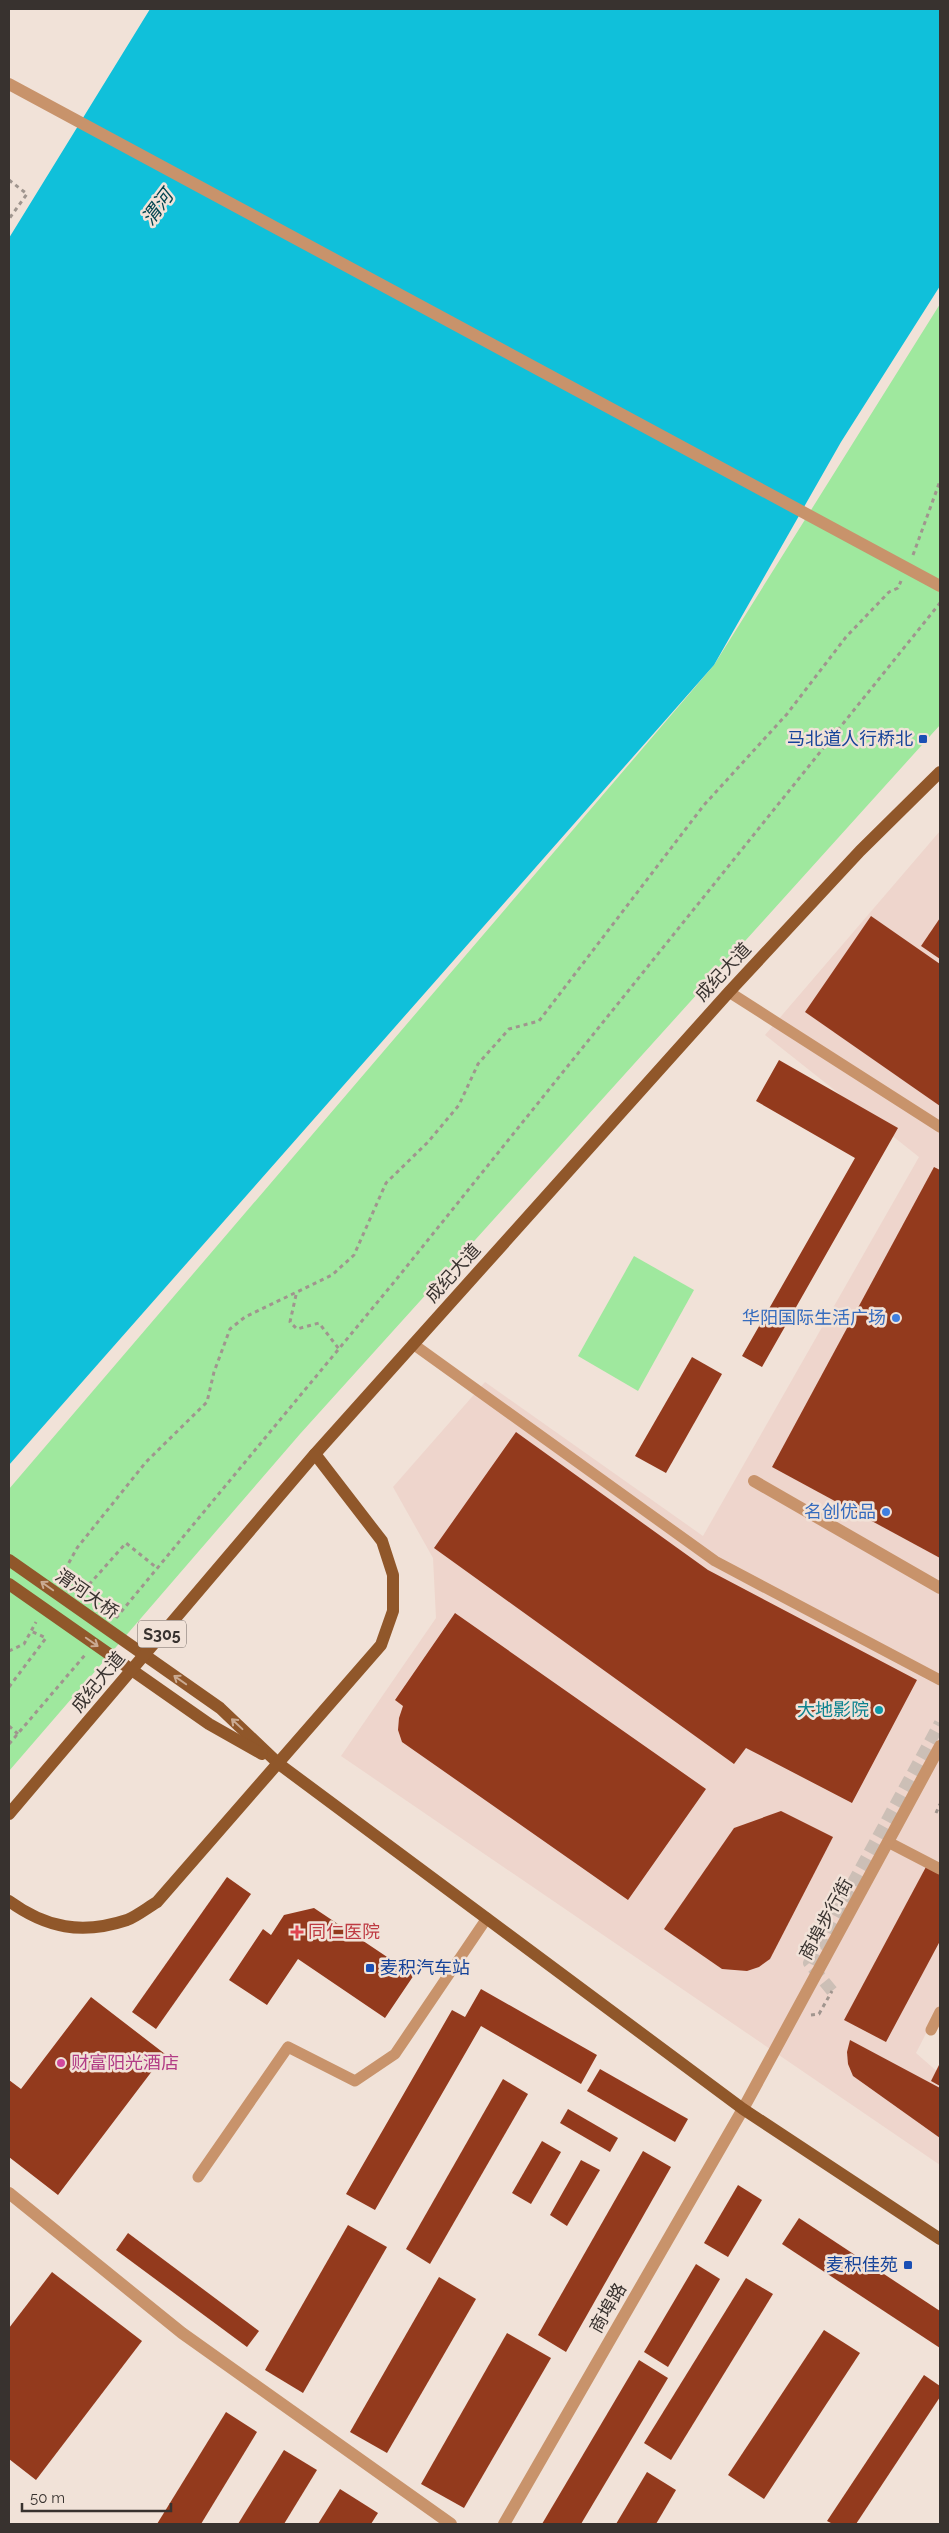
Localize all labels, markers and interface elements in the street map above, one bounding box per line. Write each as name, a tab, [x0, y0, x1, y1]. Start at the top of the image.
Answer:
water label: 渭河	[137, 182, 180, 229]
place label: 马北道人行桥北	[787, 728, 913, 749]
marker: 马北道人行桥北	[917, 733, 929, 745]
street label: 成纪大道	[690, 938, 755, 1005]
street label: 成纪大道	[421, 1239, 485, 1306]
place label: 华阳国际生活广场	[742, 1307, 886, 1328]
marker: 华阳国际生活广场	[890, 1312, 902, 1324]
place label: 名创优品	[804, 1501, 876, 1522]
marker: 名创优品	[880, 1506, 892, 1518]
street label: 渭河大桥	[52, 1564, 123, 1623]
one-way arrow	[40, 1581, 54, 1591]
road number: S305	[138, 1620, 186, 1648]
one-way arrow	[85, 1637, 99, 1647]
street label: 成纪大道	[66, 1647, 129, 1716]
one-way arrow	[173, 1675, 187, 1685]
place label: 大地影院	[797, 1699, 869, 1720]
marker: 大地影院	[873, 1704, 885, 1716]
one-way arrow	[230, 1718, 243, 1730]
street label: 商埠步行街	[795, 1874, 857, 1963]
place label: 同仁医院	[308, 1921, 380, 1942]
marker: 同仁医院	[290, 1925, 304, 1939]
place label: 麦积汽车站	[380, 1957, 470, 1978]
marker: 麦积汽车站	[364, 1962, 376, 1974]
place label: 财富阳光酒店	[71, 2052, 179, 2073]
marker: 财富阳光酒店	[55, 2057, 67, 2069]
place label: 麦积佳苑	[826, 2254, 898, 2275]
marker: 麦积佳苑	[902, 2259, 914, 2271]
street label: 商埠路	[585, 2279, 630, 2336]
scale bar	[22, 2480, 171, 2512]
text: 50 m	[30, 2489, 65, 2507]

